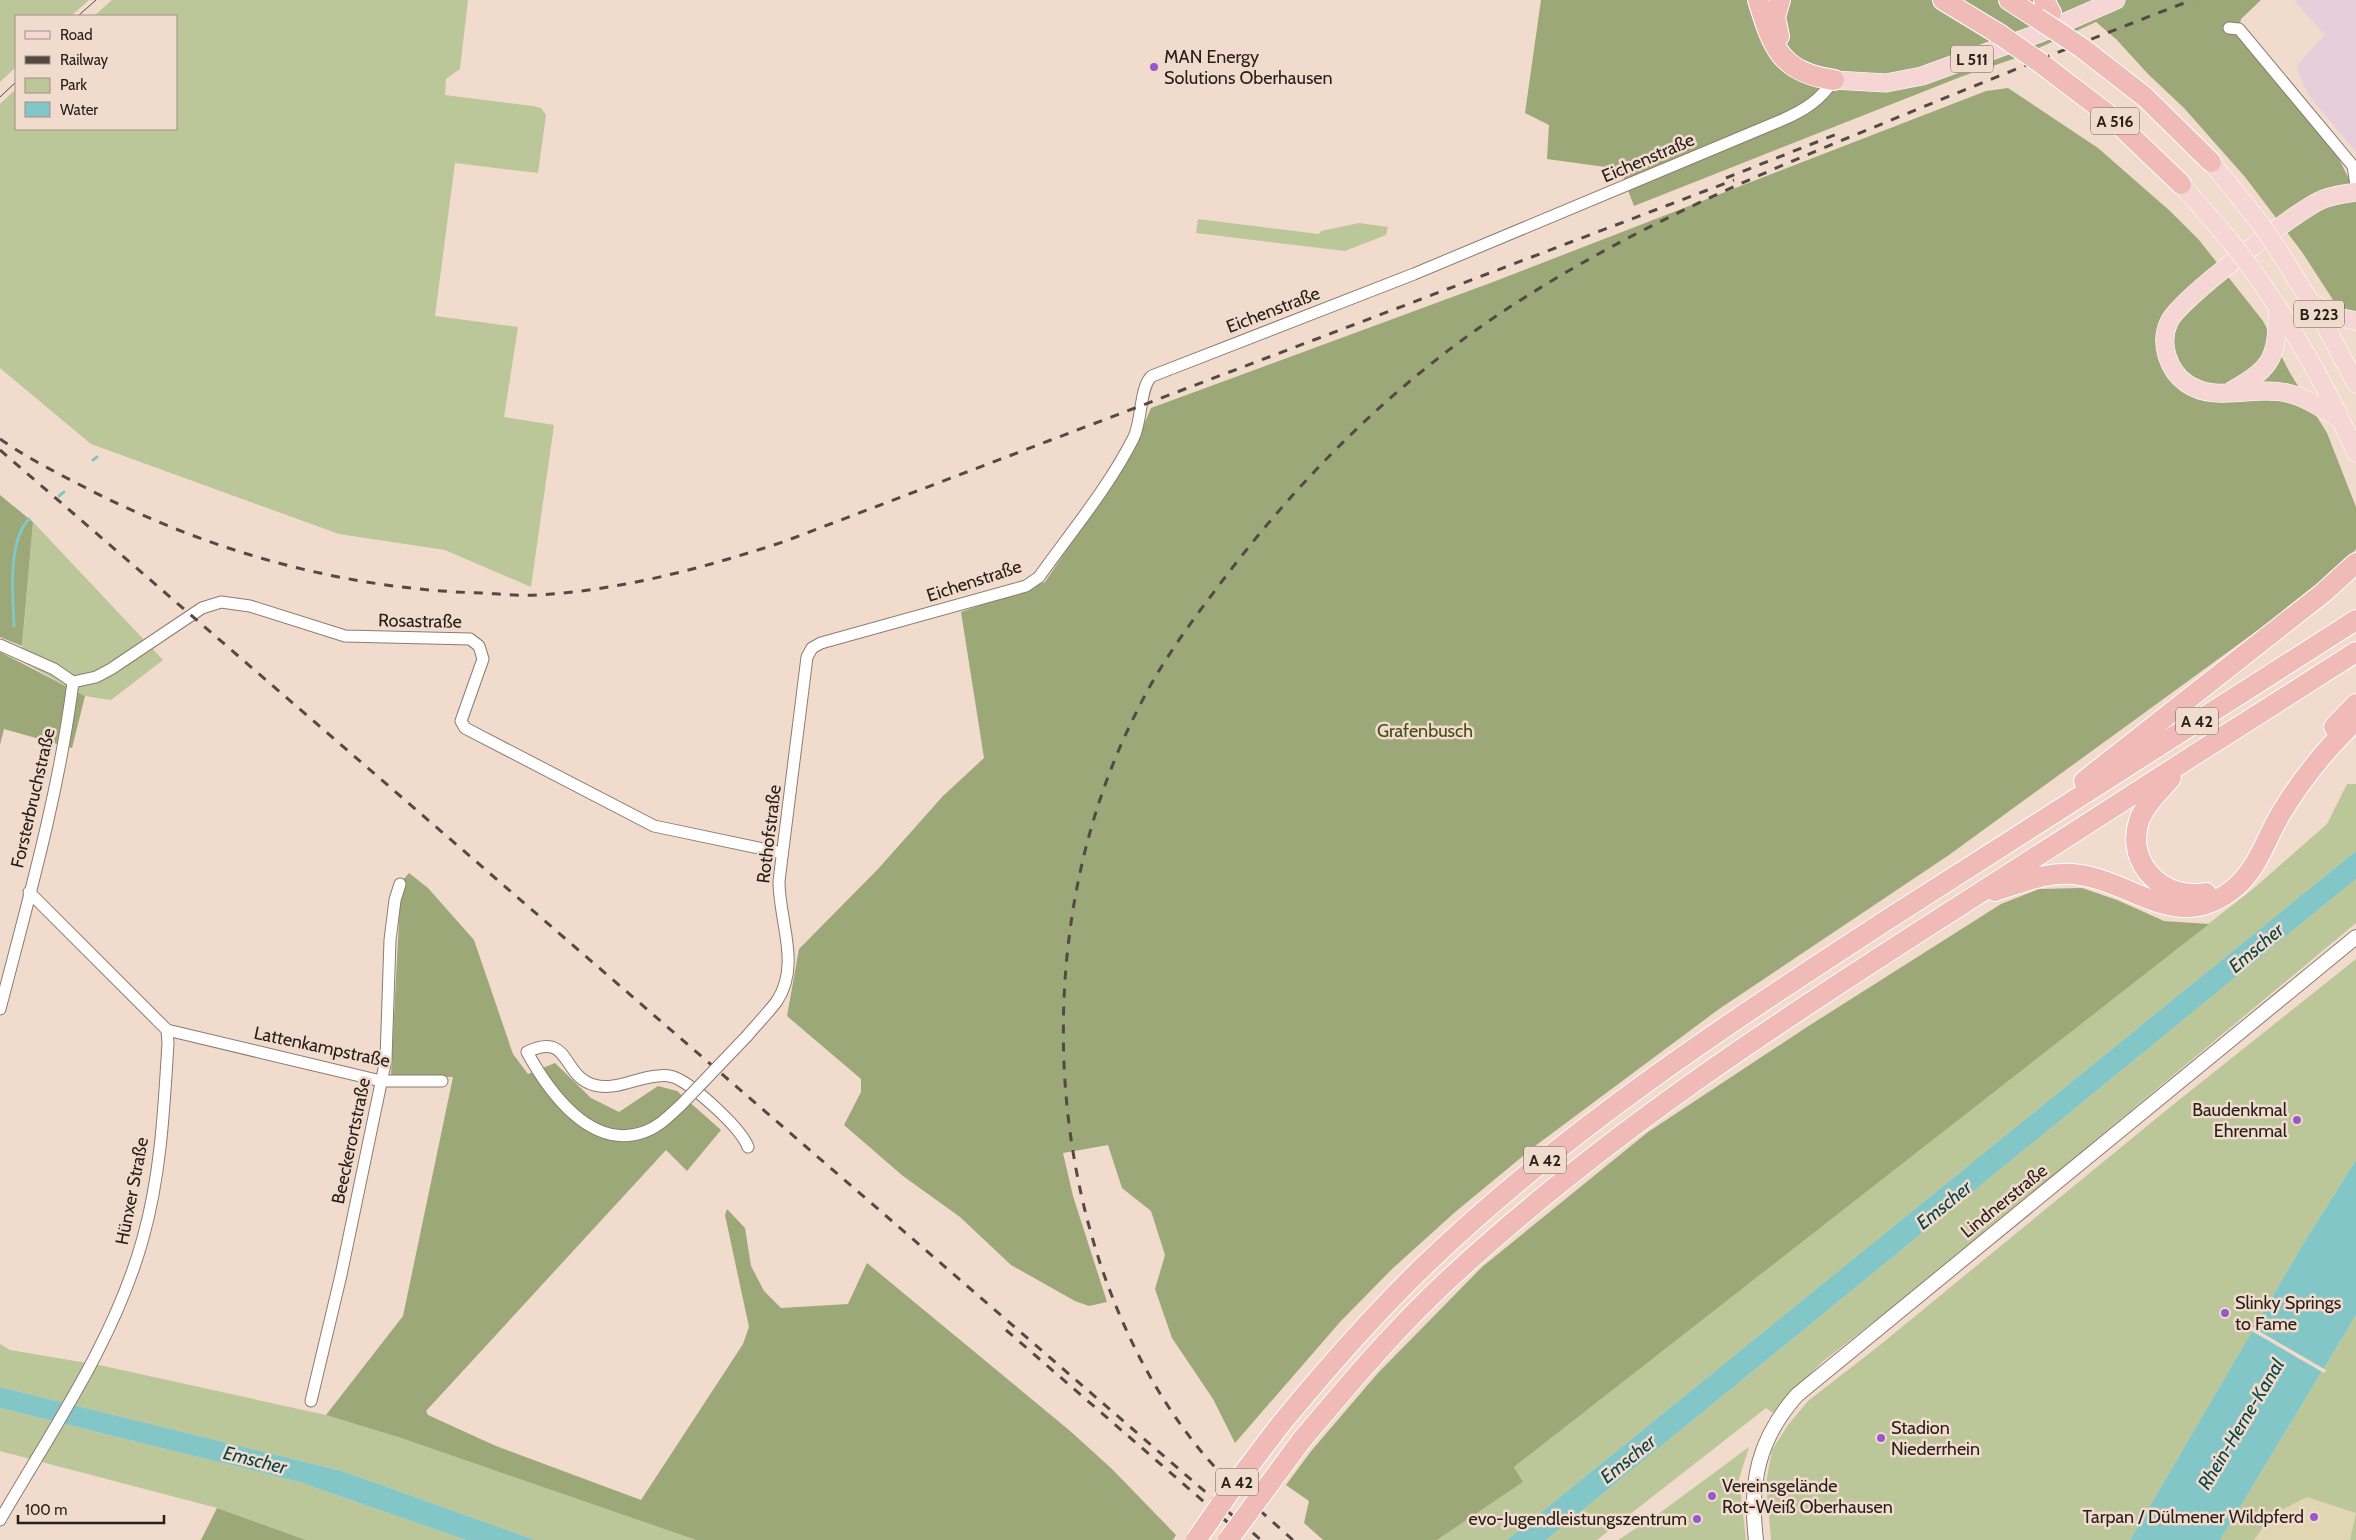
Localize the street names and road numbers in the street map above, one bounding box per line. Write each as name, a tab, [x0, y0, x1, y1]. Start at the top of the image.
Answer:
road number: L 511	[1951, 46, 1993, 72]
road number: A 516	[2091, 108, 2139, 134]
street label: Eichenstraße	[1598, 129, 1698, 187]
street label: Eichenstraße	[1223, 282, 1323, 338]
road number: B 223	[2294, 300, 2344, 328]
street label: Eichenstraße	[924, 555, 1024, 607]
street label: Rosastraße	[378, 609, 462, 633]
road number: A 42	[2176, 708, 2218, 734]
street label: Forsterbruchstraße	[6, 726, 60, 870]
street label: Rothofstraße	[752, 783, 786, 885]
street label: Lattenkampstraße	[252, 1022, 392, 1072]
street label: Beeckerortstraße	[327, 1076, 375, 1206]
street label: Hünxer Straße	[111, 1135, 153, 1247]
road number: A 42	[1524, 1146, 1566, 1174]
street label: Lindnerstraße	[1956, 1159, 2052, 1243]
road number: A 42	[1216, 1468, 1258, 1495]

